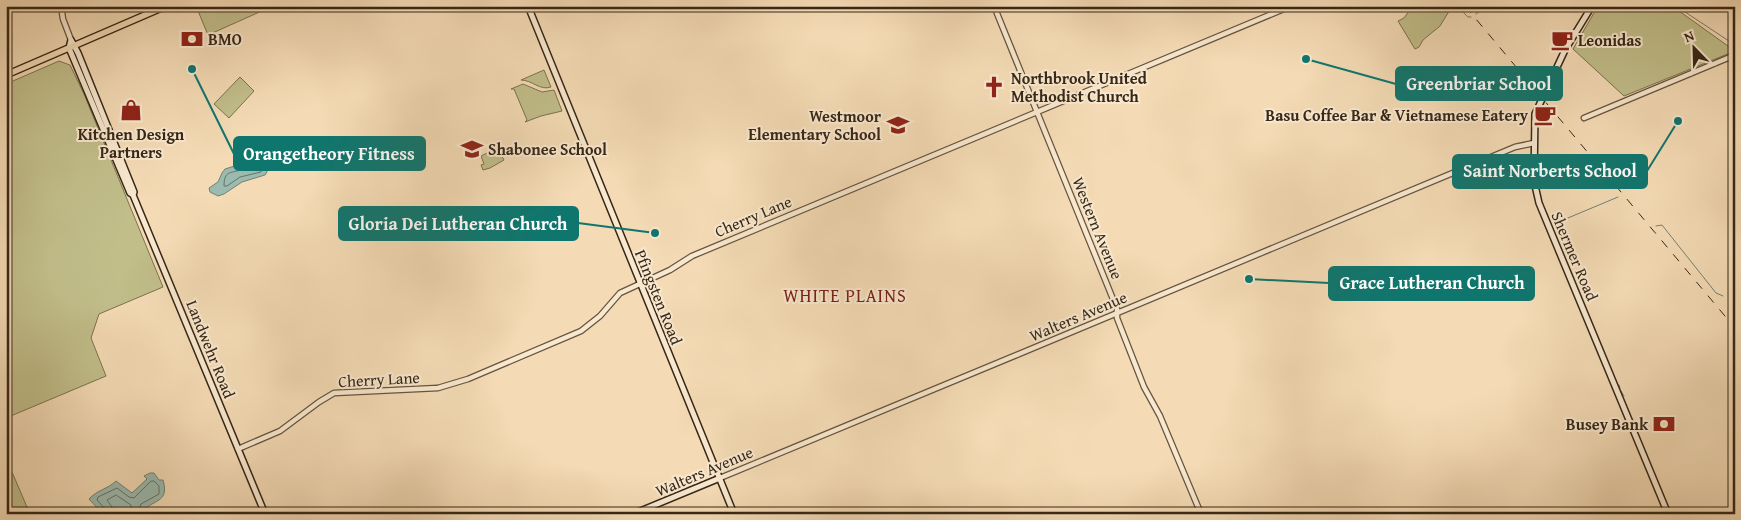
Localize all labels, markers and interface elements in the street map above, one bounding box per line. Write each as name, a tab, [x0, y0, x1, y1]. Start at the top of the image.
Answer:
north arrow	[1668, 22, 1718, 72]
text: N	[1681, 25, 1698, 47]
bank icon: BMO	[179, 26, 205, 52]
place label: BMO	[208, 27, 242, 51]
cafe icon: Leonidas	[1549, 27, 1575, 53]
place label: Leonidas	[1578, 28, 1641, 52]
place label: Northbrook United Methodist Church	[1011, 66, 1148, 108]
callout: Greenbriar School	[1396, 67, 1562, 100]
text: Greenbriar School	[1406, 70, 1552, 97]
church icon: Northbrook United Methodist Church	[981, 74, 1007, 100]
shop icon: Kitchen Design Partners	[118, 97, 144, 123]
cafe icon: Basu Coffee Bar & Vietnamese Eatery	[1532, 102, 1558, 128]
place label: Basu Coffee Bar & Vietnamese Eatery	[1265, 103, 1529, 127]
place label: Westmoor Elementary School	[748, 104, 882, 146]
school or university icon: Westmoor Elementary School	[885, 112, 911, 138]
place label: Kitchen Design Partners	[78, 122, 185, 164]
school or university icon: Shabonee School	[459, 136, 485, 162]
callout: Orangetheory Fitness	[234, 137, 425, 170]
place label: Shabonee School	[488, 137, 607, 161]
text: Orangetheory Fitness	[243, 140, 415, 167]
callout: Saint Norberts School	[1453, 155, 1647, 188]
text: Saint Norberts School	[1463, 157, 1637, 184]
street label: Western Avenue	[1067, 173, 1129, 283]
street label: Cherry Lane	[711, 189, 795, 243]
callout: Gloria Dei Lutheran Church	[339, 207, 578, 240]
street label: Shermer Road	[1545, 208, 1605, 305]
text: Gloria Dei Lutheran Church	[349, 210, 568, 237]
street label: Pfingsten Road	[629, 246, 689, 349]
callout: Grace Lutheran Church	[1329, 267, 1534, 300]
text: Grace Lutheran Church	[1339, 269, 1525, 296]
district label: WHITE PLAINS	[783, 282, 907, 309]
street label: Walters Avenue	[1026, 285, 1130, 347]
street label: Landwehr Road	[180, 296, 242, 402]
street label: Cherry Lane	[338, 365, 420, 393]
bank icon: Busey Bank	[1651, 411, 1677, 437]
place label: Busey Bank	[1566, 412, 1649, 436]
street label: Walters Avenue	[652, 440, 756, 502]

